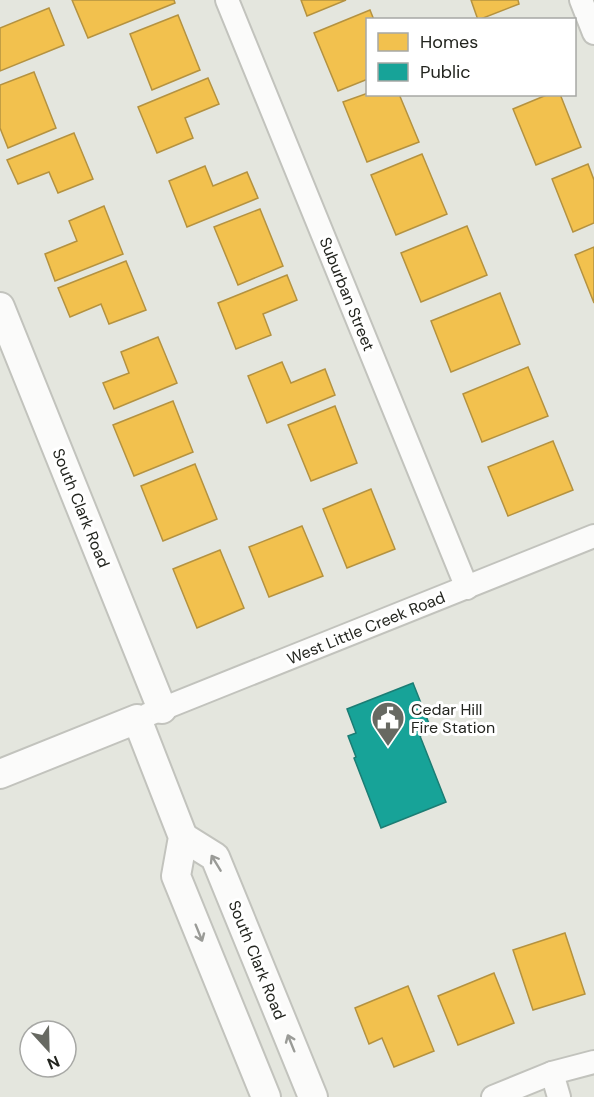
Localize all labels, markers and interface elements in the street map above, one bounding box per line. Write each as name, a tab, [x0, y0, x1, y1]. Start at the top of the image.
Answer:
legend	[366, 18, 576, 96]
text: Homes	[420, 30, 478, 54]
text: Public	[420, 60, 471, 84]
street label: Suburban Street	[315, 234, 379, 354]
street label: South Clark Road	[47, 445, 115, 571]
street label: West Little Creek Road	[284, 587, 448, 669]
place label: Cedar Hill Fire Station	[411, 699, 495, 738]
public building icon: Cedar Hill Fire Station	[370, 700, 406, 747]
one-way arrow	[210, 855, 222, 872]
street label: South Clark Road	[223, 897, 291, 1023]
one-way arrow	[194, 923, 205, 942]
north arrow	[18, 1019, 78, 1079]
one-way arrow	[285, 1034, 296, 1053]
text: N	[44, 1051, 63, 1074]

